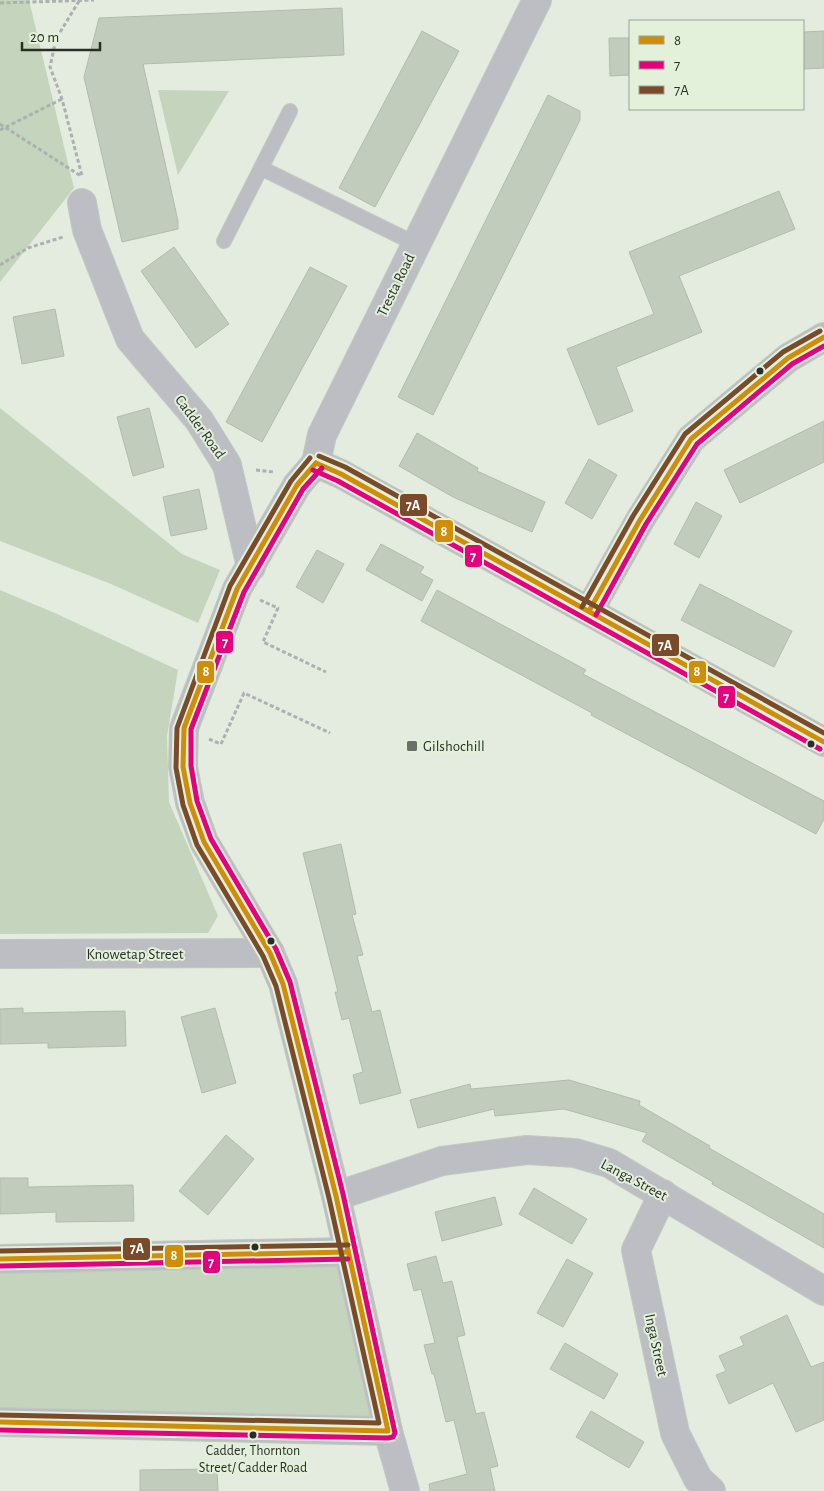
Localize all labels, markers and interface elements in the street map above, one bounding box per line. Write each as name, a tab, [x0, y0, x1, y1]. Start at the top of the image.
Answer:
scale bar	[22, 20, 100, 52]
legend	[629, 20, 804, 110]
text: 20 m	[30, 30, 59, 45]
text: 8	[674, 33, 681, 48]
text: 7	[674, 58, 680, 73]
text: 7A	[674, 83, 689, 98]
street label: Tresta Road	[374, 251, 418, 319]
unlabelled marker	[755, 366, 765, 376]
street label: Cadder Road	[172, 393, 228, 462]
line badge: 7A	[399, 493, 428, 517]
text: 7A	[406, 499, 421, 513]
line badge: 8	[434, 519, 454, 543]
text: 8	[441, 525, 448, 539]
line badge: 7	[464, 544, 483, 568]
text: 7	[470, 550, 476, 564]
line badge: 7	[215, 630, 234, 654]
line badge: 7A	[651, 633, 680, 657]
text: 7	[222, 636, 228, 650]
text: 7A	[658, 639, 673, 653]
line badge: 8	[196, 660, 215, 684]
line badge: 8	[688, 660, 707, 684]
text: 8	[203, 665, 210, 679]
text: 8	[694, 665, 701, 679]
line badge: 7	[717, 685, 736, 709]
text: 7	[723, 691, 729, 705]
marker: Gilshochill	[405, 739, 419, 753]
place label: Gilshochill	[423, 739, 485, 754]
unlabelled marker	[806, 739, 816, 749]
unlabelled marker	[266, 936, 276, 946]
street label: Knowetap Street	[87, 947, 184, 962]
street label: Langa Street	[598, 1156, 670, 1204]
line badge: 7A	[122, 1237, 151, 1261]
text: 7A	[130, 1242, 145, 1256]
unlabelled marker	[250, 1242, 260, 1252]
line badge: 8	[164, 1244, 184, 1268]
text: 8	[171, 1249, 178, 1263]
line badge: 7	[202, 1250, 221, 1274]
text: 7	[208, 1256, 214, 1270]
street label: Inga Street	[642, 1312, 670, 1378]
marker: Cadder, Thornton Street/ Cadder Road	[248, 1430, 258, 1440]
place label: Cadder, Thornton Street/ Cadder Road	[199, 1444, 307, 1475]

